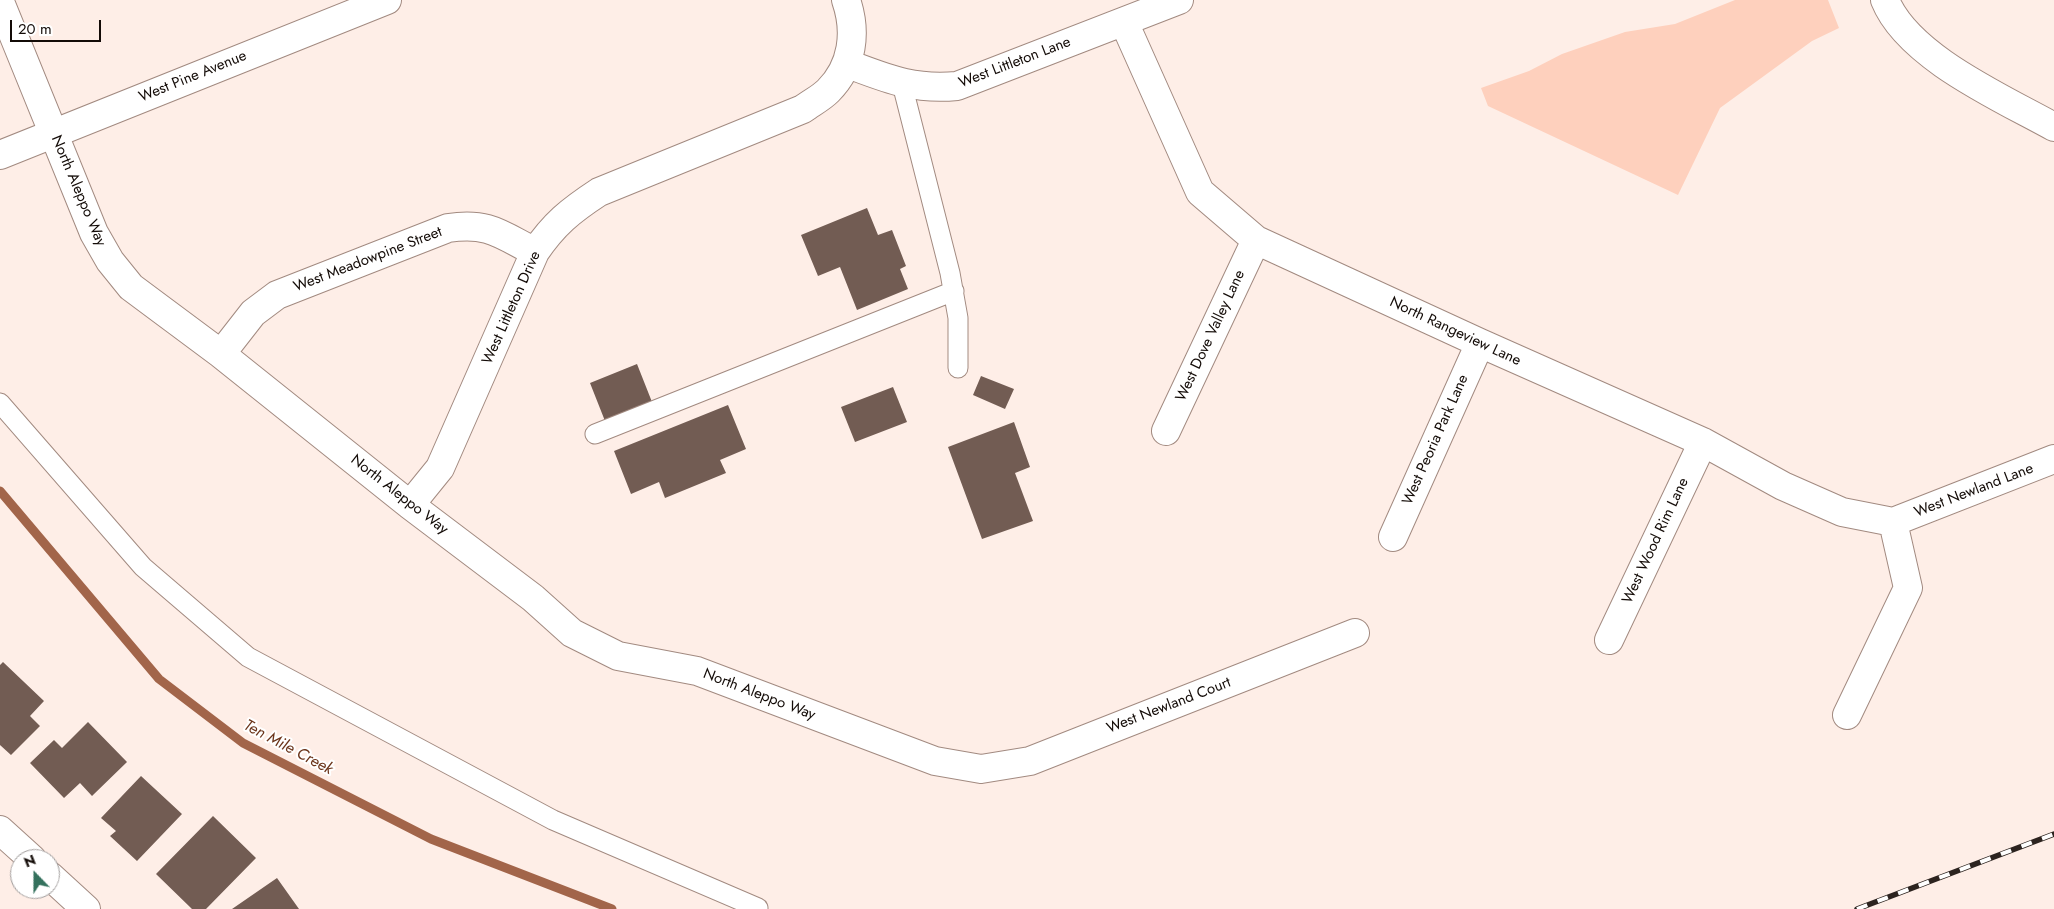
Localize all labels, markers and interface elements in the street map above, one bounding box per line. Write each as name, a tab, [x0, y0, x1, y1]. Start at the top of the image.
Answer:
scale bar	[12, 10, 104, 42]
text: 20 m	[18, 18, 52, 40]
street label: West Littleton Lane	[957, 33, 1073, 93]
street label: West Pine Avenue	[137, 47, 249, 107]
street label: North Aleppo Way	[46, 133, 110, 249]
street label: West Meadowpine Street	[291, 223, 445, 297]
street label: West Littleton Drive	[479, 249, 545, 367]
street label: West Dove Valley Lane	[1173, 267, 1249, 405]
street label: North Rangeview Lane	[1387, 294, 1523, 370]
street label: West Peoria Park Lane	[1399, 372, 1473, 508]
street label: North Aleppo Way	[347, 451, 451, 539]
street label: West Newland Lane	[1912, 460, 2036, 522]
street label: West Wood Rim Lane	[1619, 475, 1693, 607]
street label: North Aleppo Way	[700, 665, 818, 725]
street label: West Newland Court	[1104, 674, 1234, 738]
water label: Ten Mile Creek	[240, 716, 336, 780]
north arrow	[10, 849, 60, 899]
text: N	[21, 850, 39, 872]

